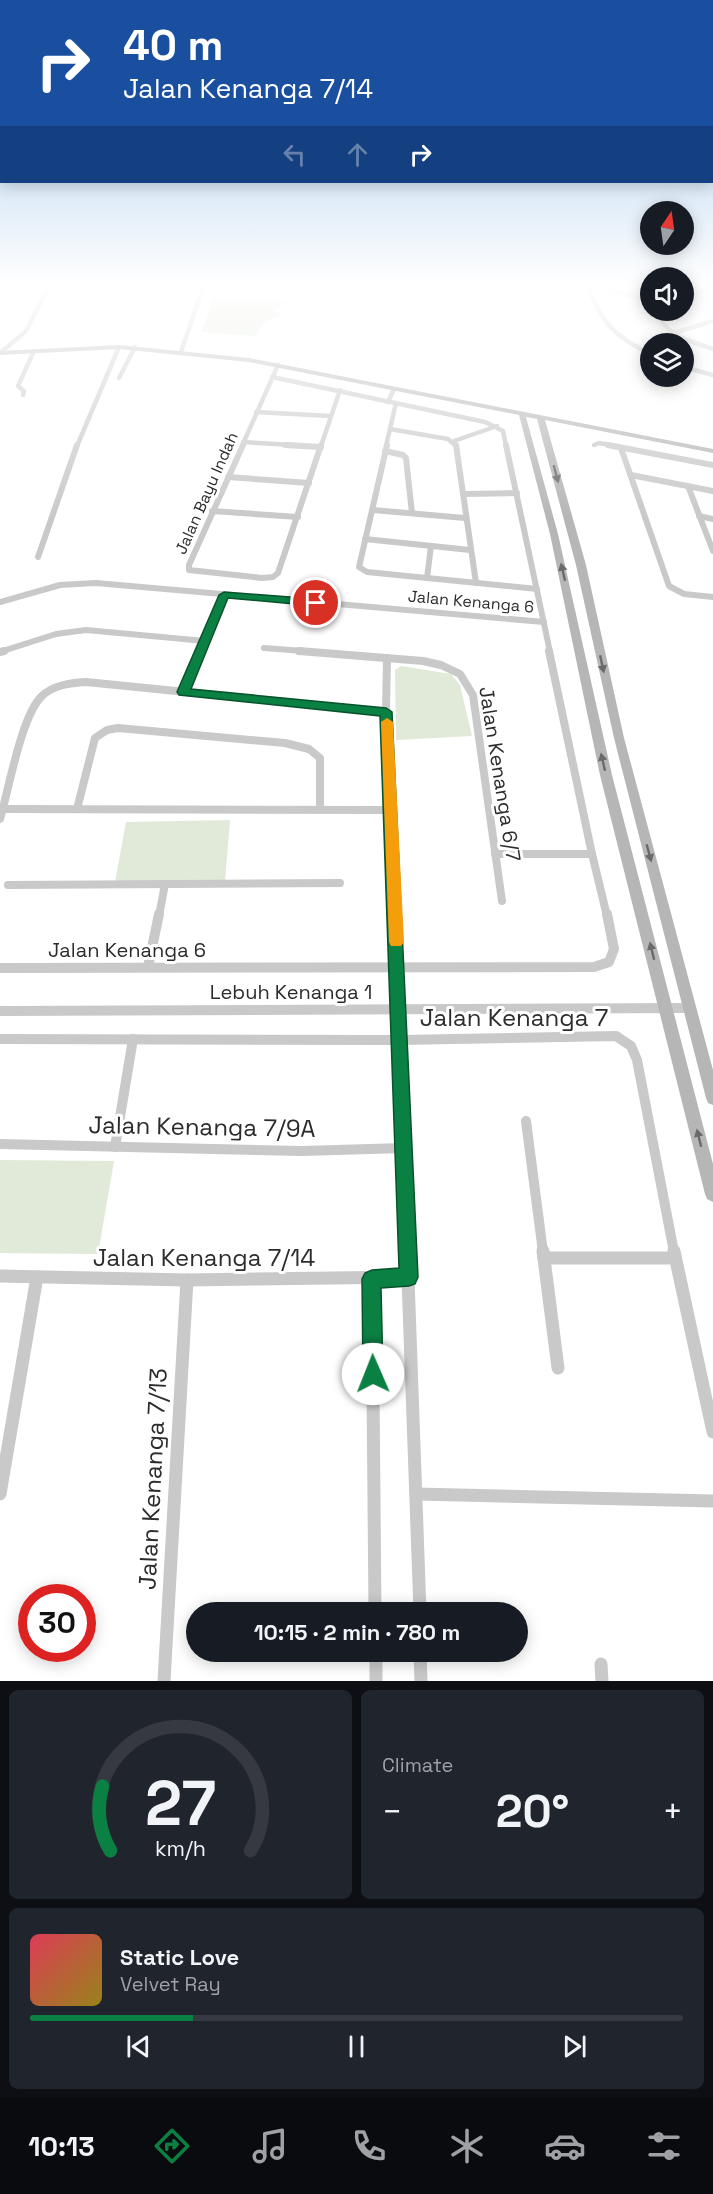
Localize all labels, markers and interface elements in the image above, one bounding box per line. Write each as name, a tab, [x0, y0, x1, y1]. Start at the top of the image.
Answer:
text: 40 m	[123, 19, 223, 72]
icon: right	[24, 24, 102, 102]
text: Jalan Kenanga 7/14	[123, 71, 373, 106]
icon: left	[278, 138, 311, 171]
icon: ahead	[341, 138, 374, 171]
icon: right	[404, 138, 437, 171]
north arrow	[640, 201, 694, 255]
map controls	[640, 201, 694, 387]
button: sound	[640, 267, 694, 321]
button: layers	[640, 333, 694, 387]
street label: Jalan Bayu Indah	[170, 429, 243, 558]
one-way arrow	[552, 465, 561, 483]
one-way arrow	[558, 562, 567, 581]
pin	[290, 577, 341, 628]
icon: arrive	[299, 586, 332, 619]
street label: Jalan Kenanga 6	[407, 586, 535, 617]
one-way arrow	[598, 654, 607, 673]
street label: Jalan Kenanga 6/7	[473, 685, 527, 863]
one-way arrow	[598, 753, 608, 772]
one-way arrow	[644, 844, 654, 862]
street label: Jalan Kenanga 6	[48, 937, 206, 963]
one-way arrow	[646, 942, 656, 960]
street label: Lebuh Kenanga 1	[210, 979, 372, 1005]
street label: Jalan Kenanga 7	[420, 1002, 608, 1033]
street label: Jalan Kenanga 7/9A	[88, 1109, 316, 1144]
one-way arrow	[693, 1128, 703, 1147]
street label: Jalan Kenanga 7/14	[93, 1242, 315, 1273]
position arrow	[341, 1342, 405, 1406]
street label: Jalan Kenanga 7/13	[131, 1367, 174, 1591]
speed limit sign: 30	[18, 1584, 96, 1662]
text: 10:15 · 2 min · 780 m	[254, 1618, 460, 1646]
text: Climate	[382, 1752, 453, 1778]
text: 27	[145, 1764, 216, 1843]
text: 20°	[496, 1783, 569, 1840]
text: −	[382, 1791, 402, 1833]
text: +	[663, 1791, 683, 1833]
text: km/h	[155, 1836, 206, 1863]
text: Static Love	[120, 1943, 239, 1971]
text: Velvet Ray	[120, 1971, 221, 1997]
icon: previous	[122, 2030, 155, 2063]
icon: pause	[340, 2030, 373, 2063]
icon: next	[558, 2030, 591, 2063]
icon: directions	[151, 2125, 193, 2167]
icon: music	[249, 2125, 291, 2167]
icon: phone	[348, 2125, 390, 2167]
icon: climate	[446, 2125, 488, 2167]
icon: car	[544, 2125, 586, 2167]
icon: filters	[643, 2125, 685, 2167]
text: 10:13	[28, 2129, 95, 2164]

